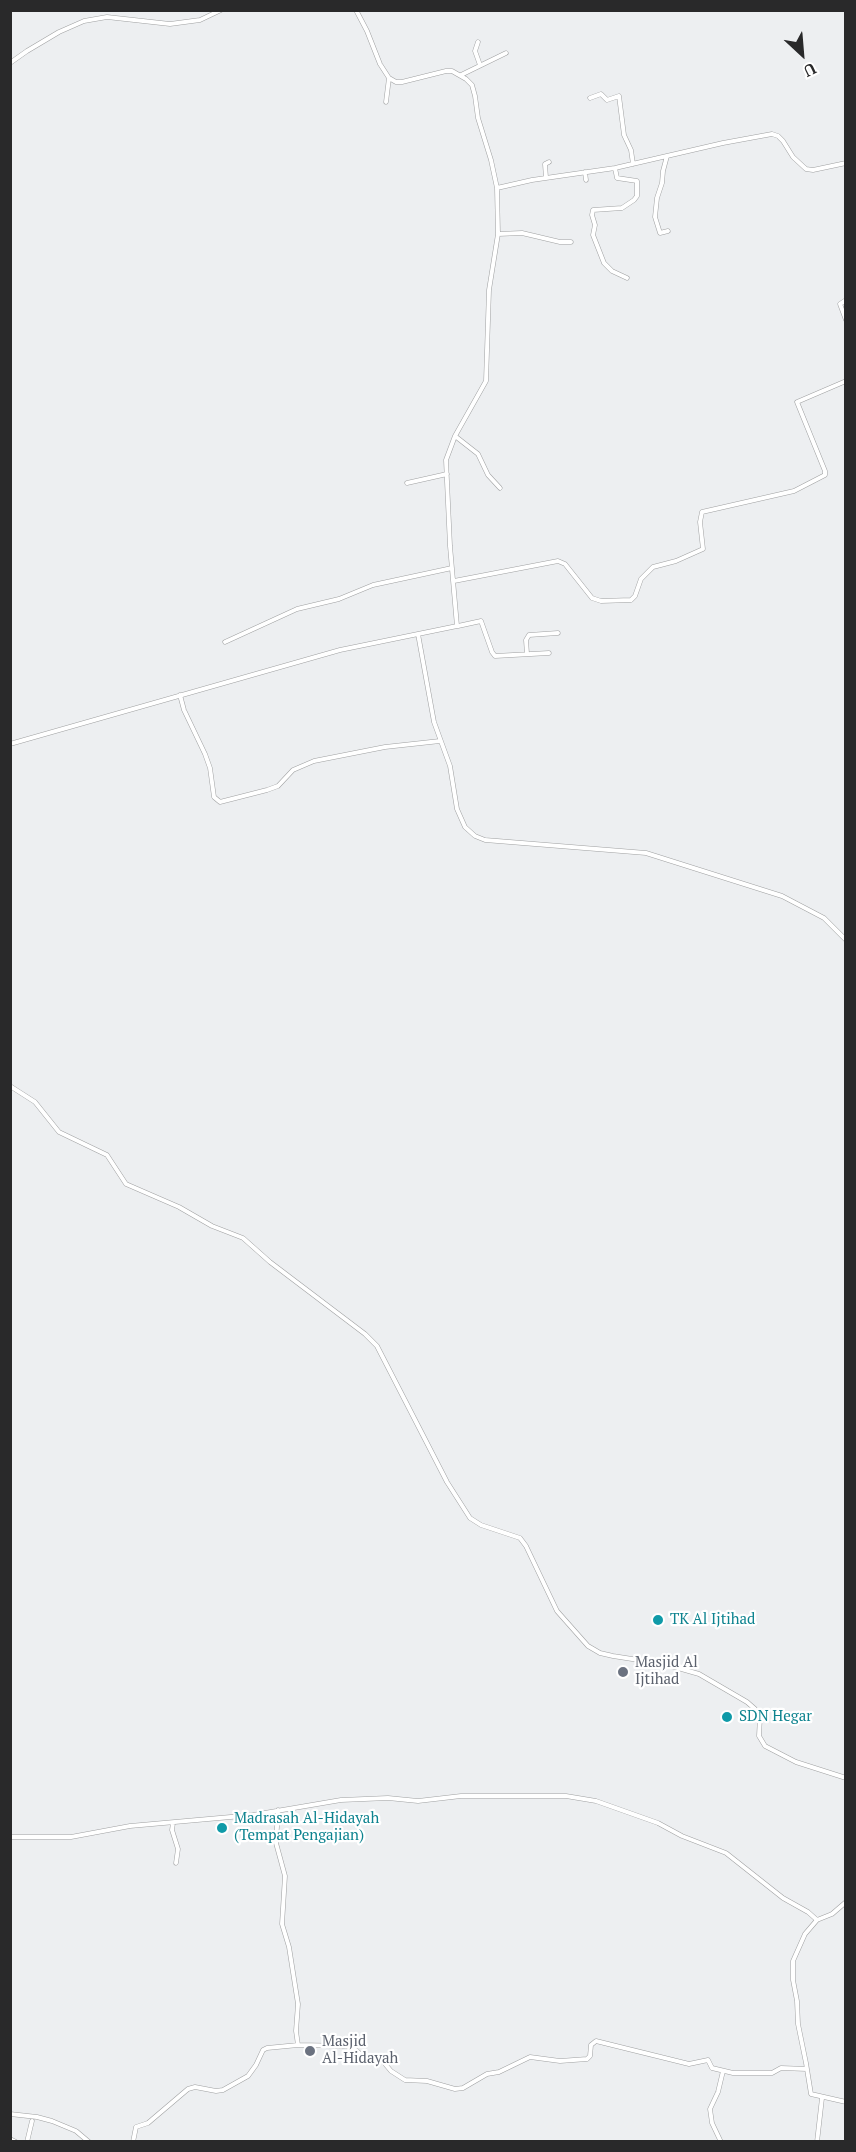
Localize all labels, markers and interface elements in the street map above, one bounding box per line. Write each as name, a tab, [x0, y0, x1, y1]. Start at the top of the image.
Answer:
north arrow	[772, 24, 832, 84]
text: U	[800, 58, 820, 83]
place label: TK Al Ijtihad	[670, 1611, 755, 1629]
marker: TK Al Ijtihad	[651, 1613, 665, 1627]
place label: Masjid Al Ijtihad	[635, 1654, 698, 1689]
marker: Masjid Al Ijtihad	[616, 1665, 630, 1679]
place label: SDN Hegar	[739, 1708, 812, 1726]
marker: SDN Hegar	[720, 1710, 734, 1724]
place label: Madrasah Al-Hidayah (Tempat Pengajian)	[234, 1810, 379, 1845]
marker: Madrasah Al-Hidayah (Tempat Pengajian)	[215, 1821, 229, 1835]
place label: Masjid Al-Hidayah	[322, 2033, 398, 2068]
marker: Masjid Al-Hidayah	[303, 2044, 317, 2058]

